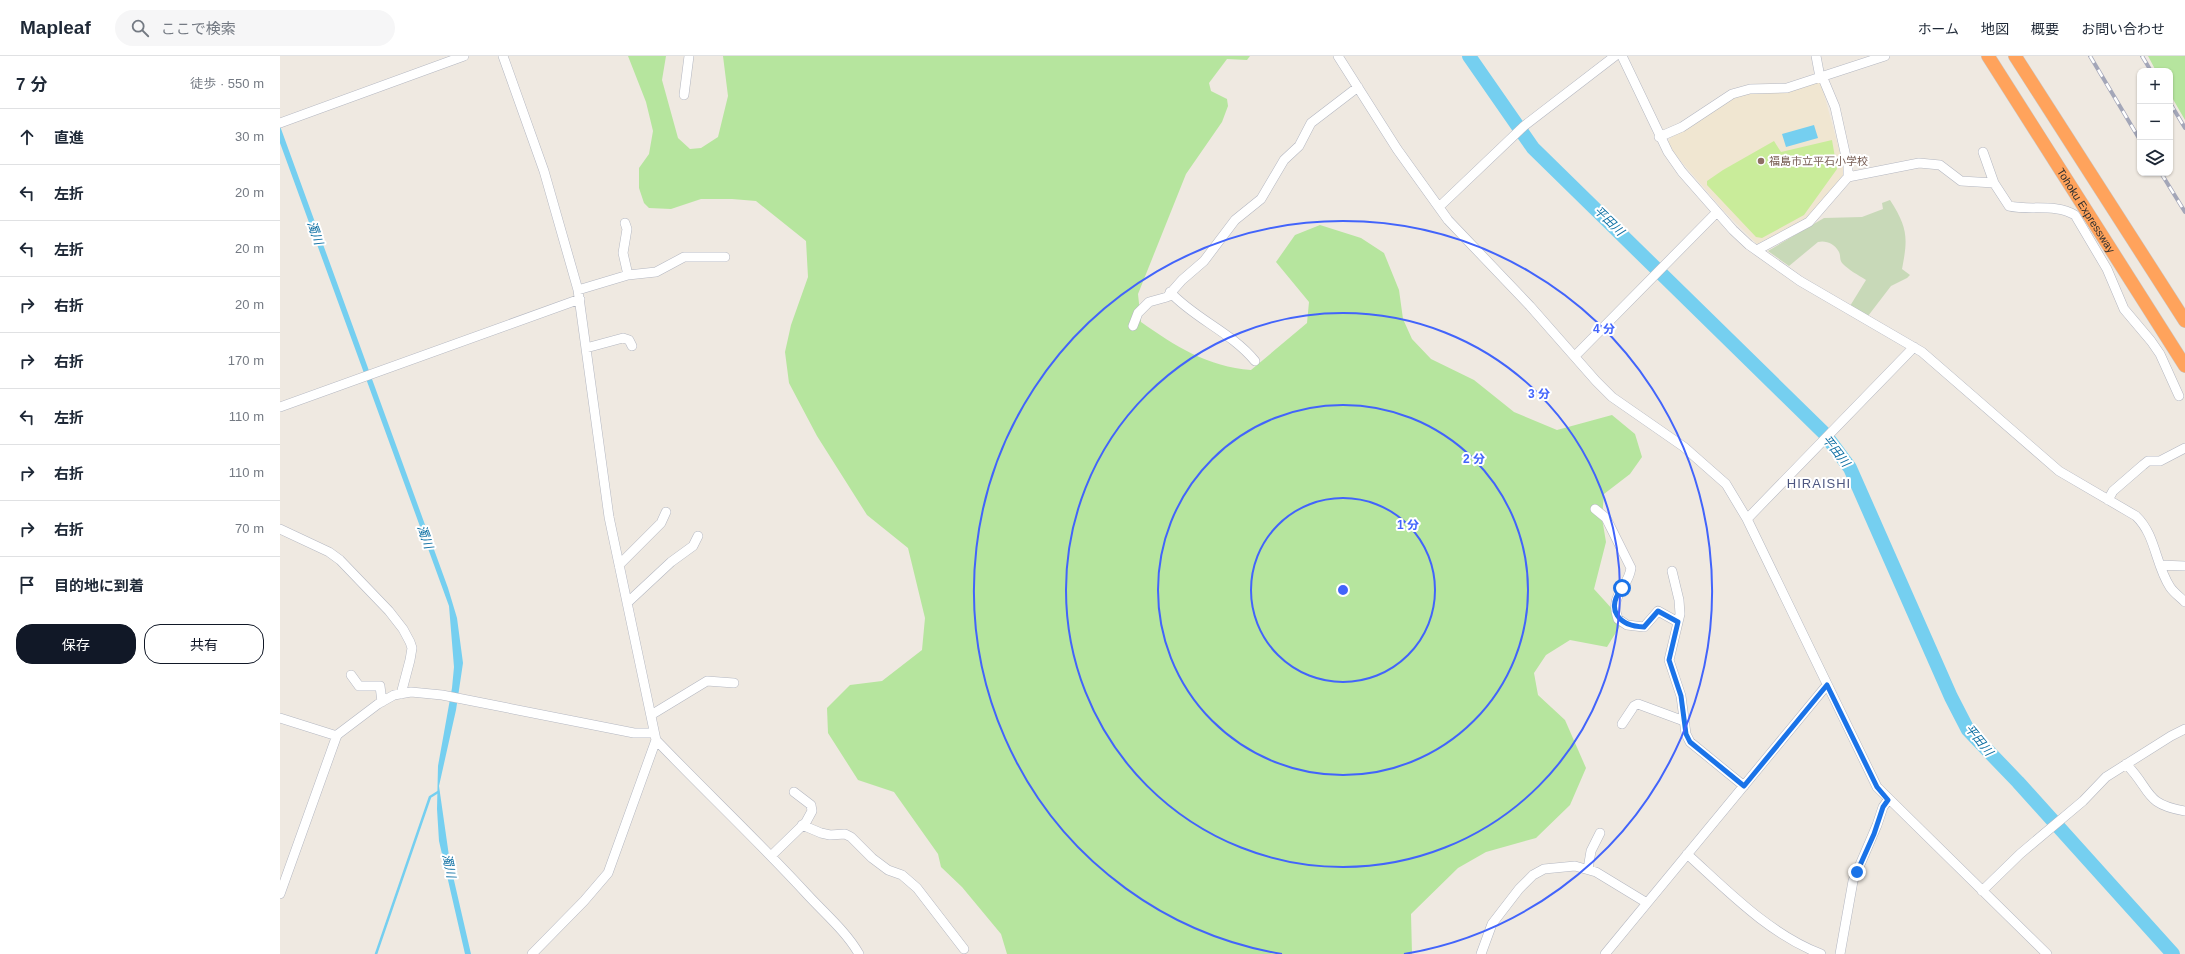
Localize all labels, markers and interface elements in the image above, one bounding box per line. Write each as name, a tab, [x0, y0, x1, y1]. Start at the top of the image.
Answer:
search box	[115, 10, 395, 46]
text: Mapleaf	[20, 17, 91, 38]
icon: search	[129, 17, 151, 39]
text: ここで検索	[161, 20, 236, 37]
text: ホーム	[1917, 21, 1959, 37]
text: 地図	[1981, 21, 2009, 37]
text: 概要	[2031, 21, 2059, 37]
text: お問い合わせ	[2081, 21, 2165, 37]
map controls	[2137, 68, 2173, 176]
button: +	[2137, 68, 2173, 104]
text: 7 分	[16, 75, 47, 94]
text: 徒歩 · 550 m	[190, 76, 264, 91]
button: −	[2137, 104, 2173, 140]
icon: ahead	[16, 126, 38, 148]
text: 直進	[54, 129, 84, 146]
text: 30 m	[235, 129, 264, 144]
button: layers	[2137, 140, 2173, 176]
place label: 福島市立平石小学校	[1769, 155, 1868, 167]
marker: 福島市立平石小学校	[1756, 156, 1766, 166]
street label: Tohoku Expressway	[2055, 166, 2118, 255]
icon: left	[16, 182, 38, 204]
text: 左折	[54, 185, 84, 202]
text: 20 m	[235, 185, 264, 200]
water label: 平田川	[1591, 203, 1628, 240]
water label: 濁川	[304, 219, 326, 249]
icon: left	[16, 238, 38, 260]
text: 左折	[54, 241, 84, 258]
text: 20 m	[235, 241, 264, 256]
icon: right	[16, 294, 38, 316]
text: 右折	[54, 297, 84, 314]
text: 20 m	[235, 297, 264, 312]
text: 4 分	[1593, 322, 1615, 336]
icon: right	[16, 350, 38, 372]
text: 右折	[54, 353, 84, 370]
text: 170 m	[228, 353, 264, 368]
text: 3 分	[1528, 387, 1550, 401]
icon: left	[16, 406, 38, 428]
text: 左折	[54, 409, 84, 426]
text: 110 m	[229, 409, 264, 424]
water label: 平田川	[1819, 433, 1854, 471]
text: 2 分	[1463, 452, 1485, 466]
icon: right	[16, 462, 38, 484]
text: 右折	[54, 465, 84, 482]
text: 110 m	[229, 465, 264, 480]
district label: HIRAISHI	[1787, 476, 1851, 491]
icon: right	[16, 518, 38, 540]
text: 1 分	[1397, 518, 1419, 532]
text: 右折	[54, 521, 84, 538]
text: 70 m	[235, 521, 264, 536]
water label: 濁川	[414, 523, 436, 553]
icon: arrive	[16, 574, 38, 596]
text: 目的地に到着	[54, 577, 144, 594]
route start	[1613, 579, 1631, 597]
centre of rings	[1336, 583, 1350, 597]
button: 保存	[16, 624, 136, 664]
button: 共有	[144, 624, 264, 664]
water label: 平田川	[1962, 722, 1997, 760]
water label: 濁川	[440, 853, 459, 881]
route end	[1848, 863, 1866, 881]

